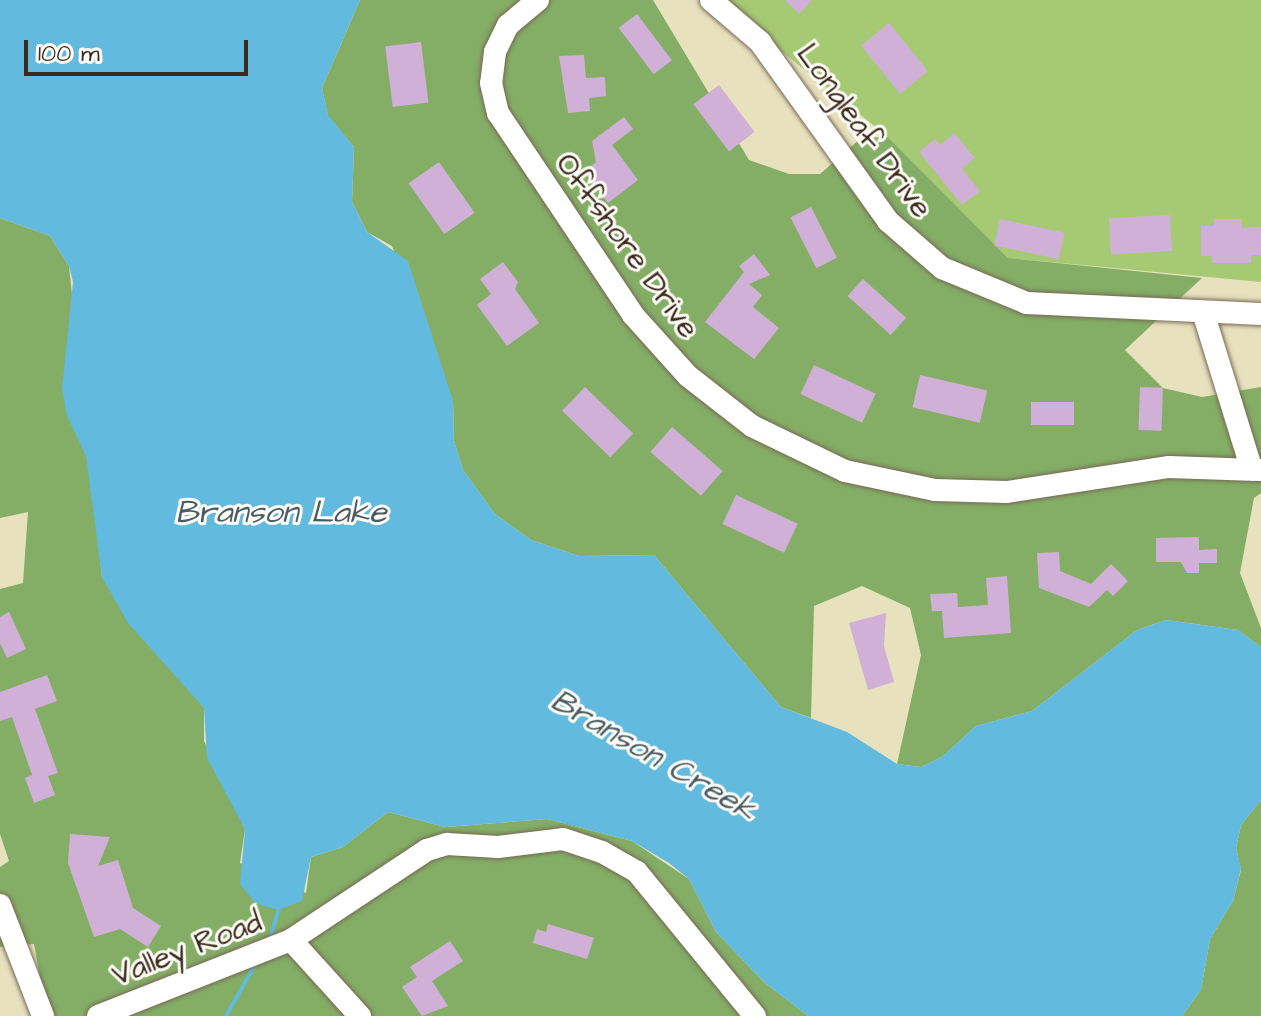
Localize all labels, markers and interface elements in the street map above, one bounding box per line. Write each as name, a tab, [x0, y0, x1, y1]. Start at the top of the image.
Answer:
scale bar	[28, 24, 252, 74]
text: 100 m	[38, 37, 100, 71]
street label: Longleaf Drive	[789, 37, 939, 225]
street label: Offshore Drive	[548, 147, 706, 345]
water label: Branson Lake	[176, 494, 386, 532]
water label: Branson Creek	[544, 682, 762, 830]
street label: Valley Road	[107, 904, 267, 994]

